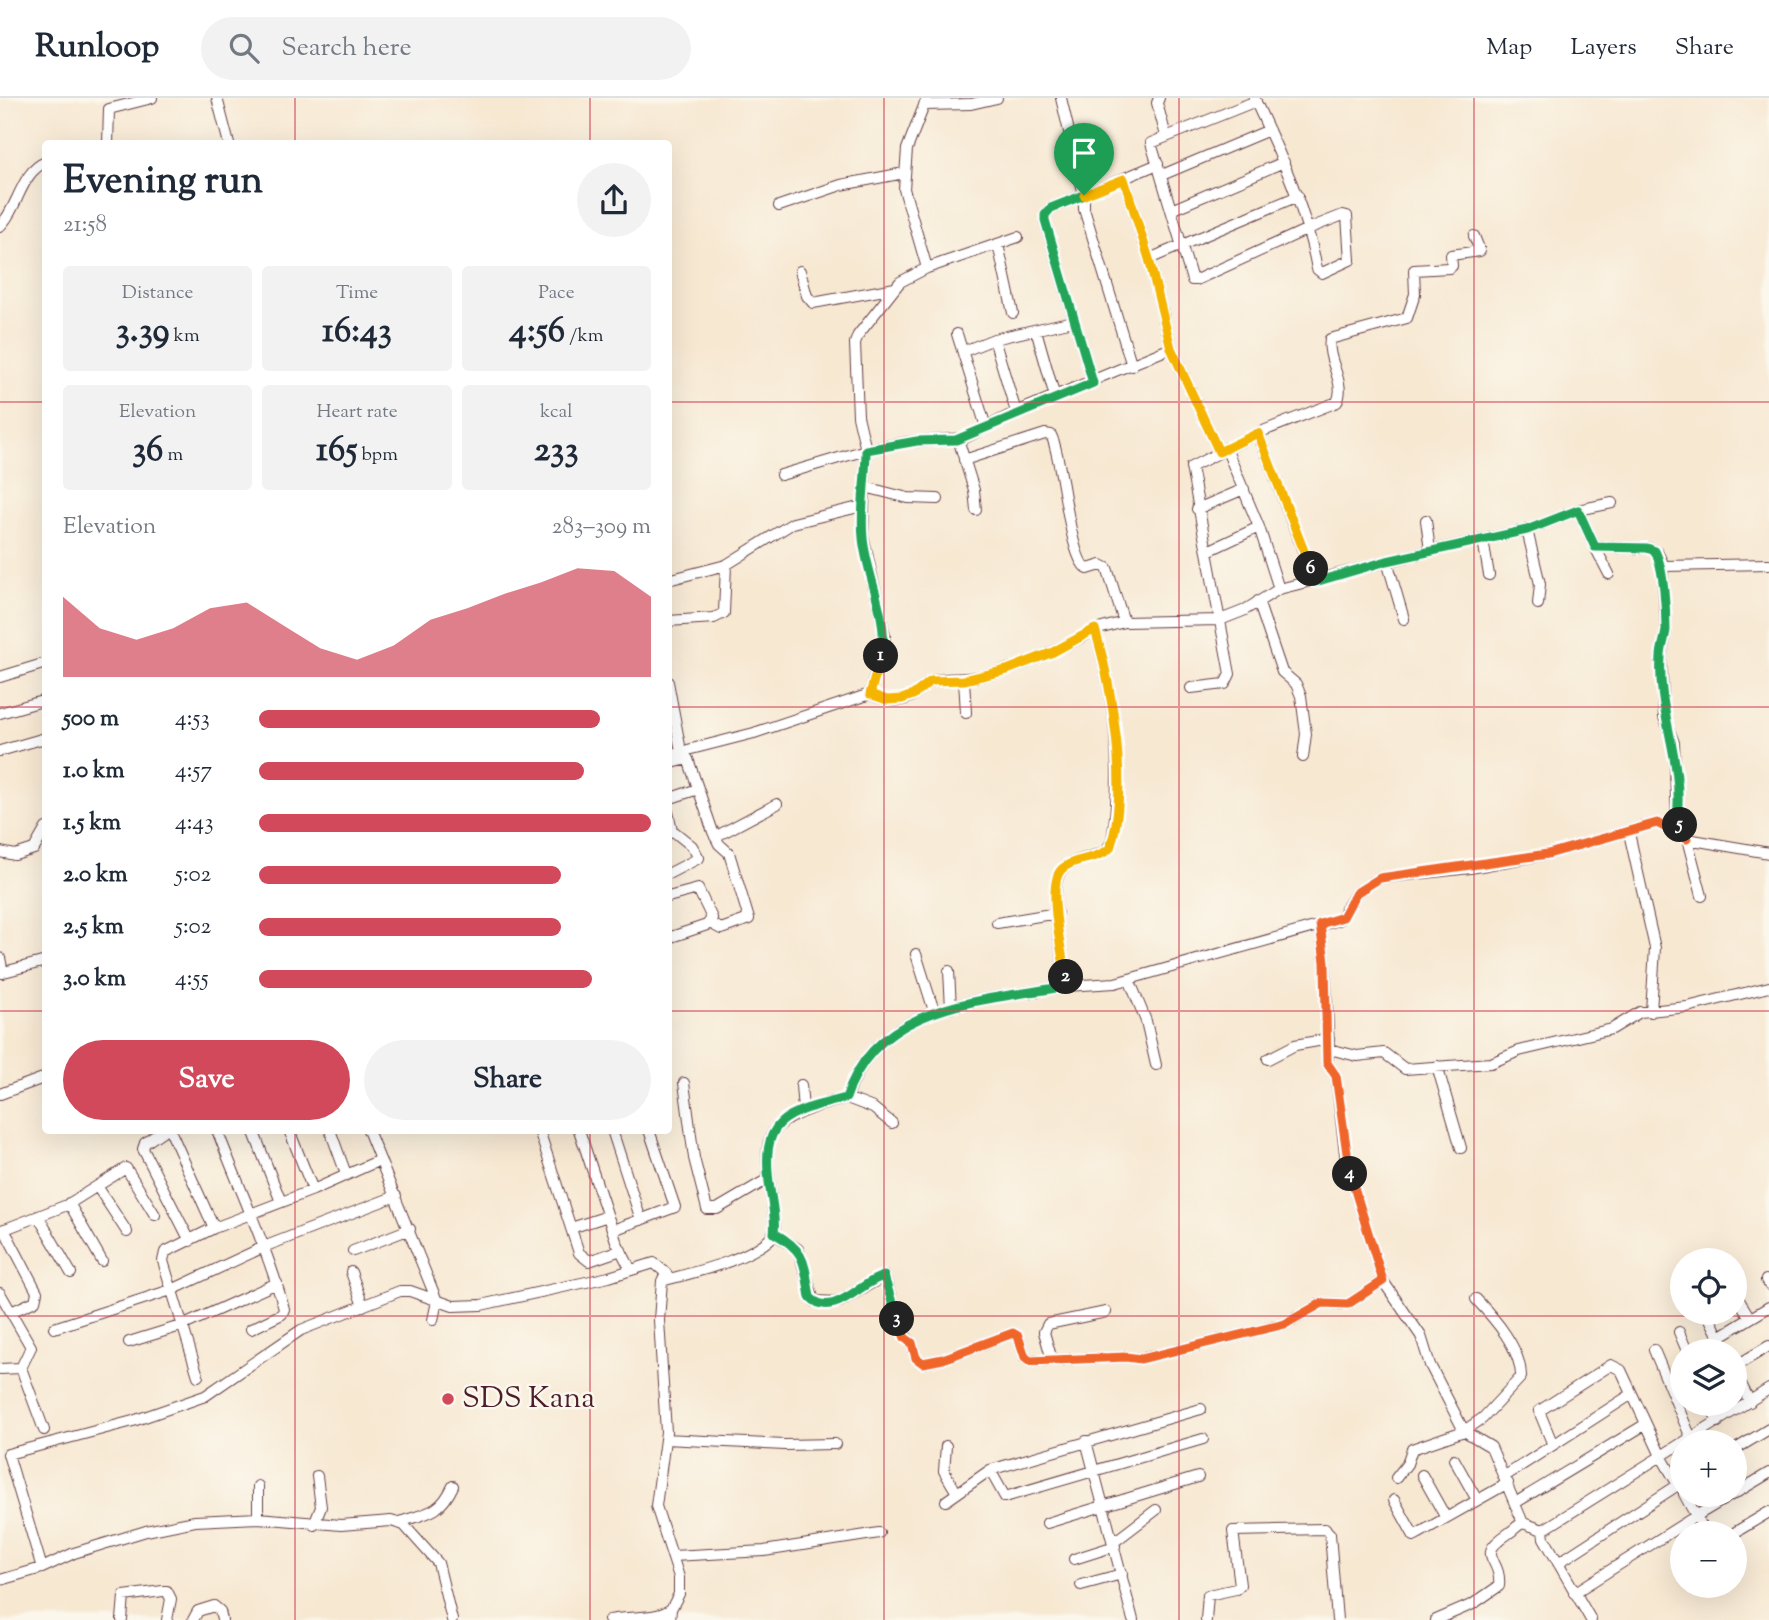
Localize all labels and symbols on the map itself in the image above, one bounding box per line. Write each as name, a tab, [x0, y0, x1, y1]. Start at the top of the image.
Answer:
pin	[1054, 123, 1114, 195]
pin: 6	[1294, 552, 1328, 587]
pin: 1	[864, 638, 898, 674]
pin: 5	[1662, 808, 1698, 842]
pin: 2	[1048, 960, 1084, 994]
pin: 4	[1332, 1156, 1368, 1192]
pin: 3	[880, 1302, 914, 1336]
place label: SDS Kana	[462, 1378, 595, 1421]
marker: SDS Kana	[440, 1391, 456, 1407]

